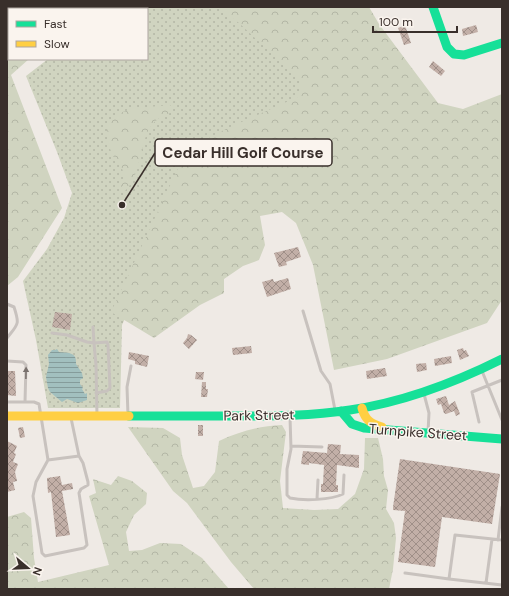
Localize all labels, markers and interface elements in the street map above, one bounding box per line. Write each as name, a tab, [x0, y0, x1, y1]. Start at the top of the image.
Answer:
legend	[8, 8, 148, 60]
scale bar	[373, 8, 457, 34]
text: 100 m	[379, 14, 413, 30]
text: Fast	[44, 16, 67, 32]
text: Slow	[44, 36, 70, 52]
callout: Cedar Hill Golf Course	[155, 139, 332, 166]
text: Cedar Hill Golf Course	[162, 143, 324, 163]
one-way arrow	[22, 367, 29, 379]
street label: Park Street	[223, 405, 295, 425]
street label: Turnpike Street	[368, 420, 468, 444]
north arrow	[8, 548, 48, 588]
text: N	[30, 565, 45, 577]

